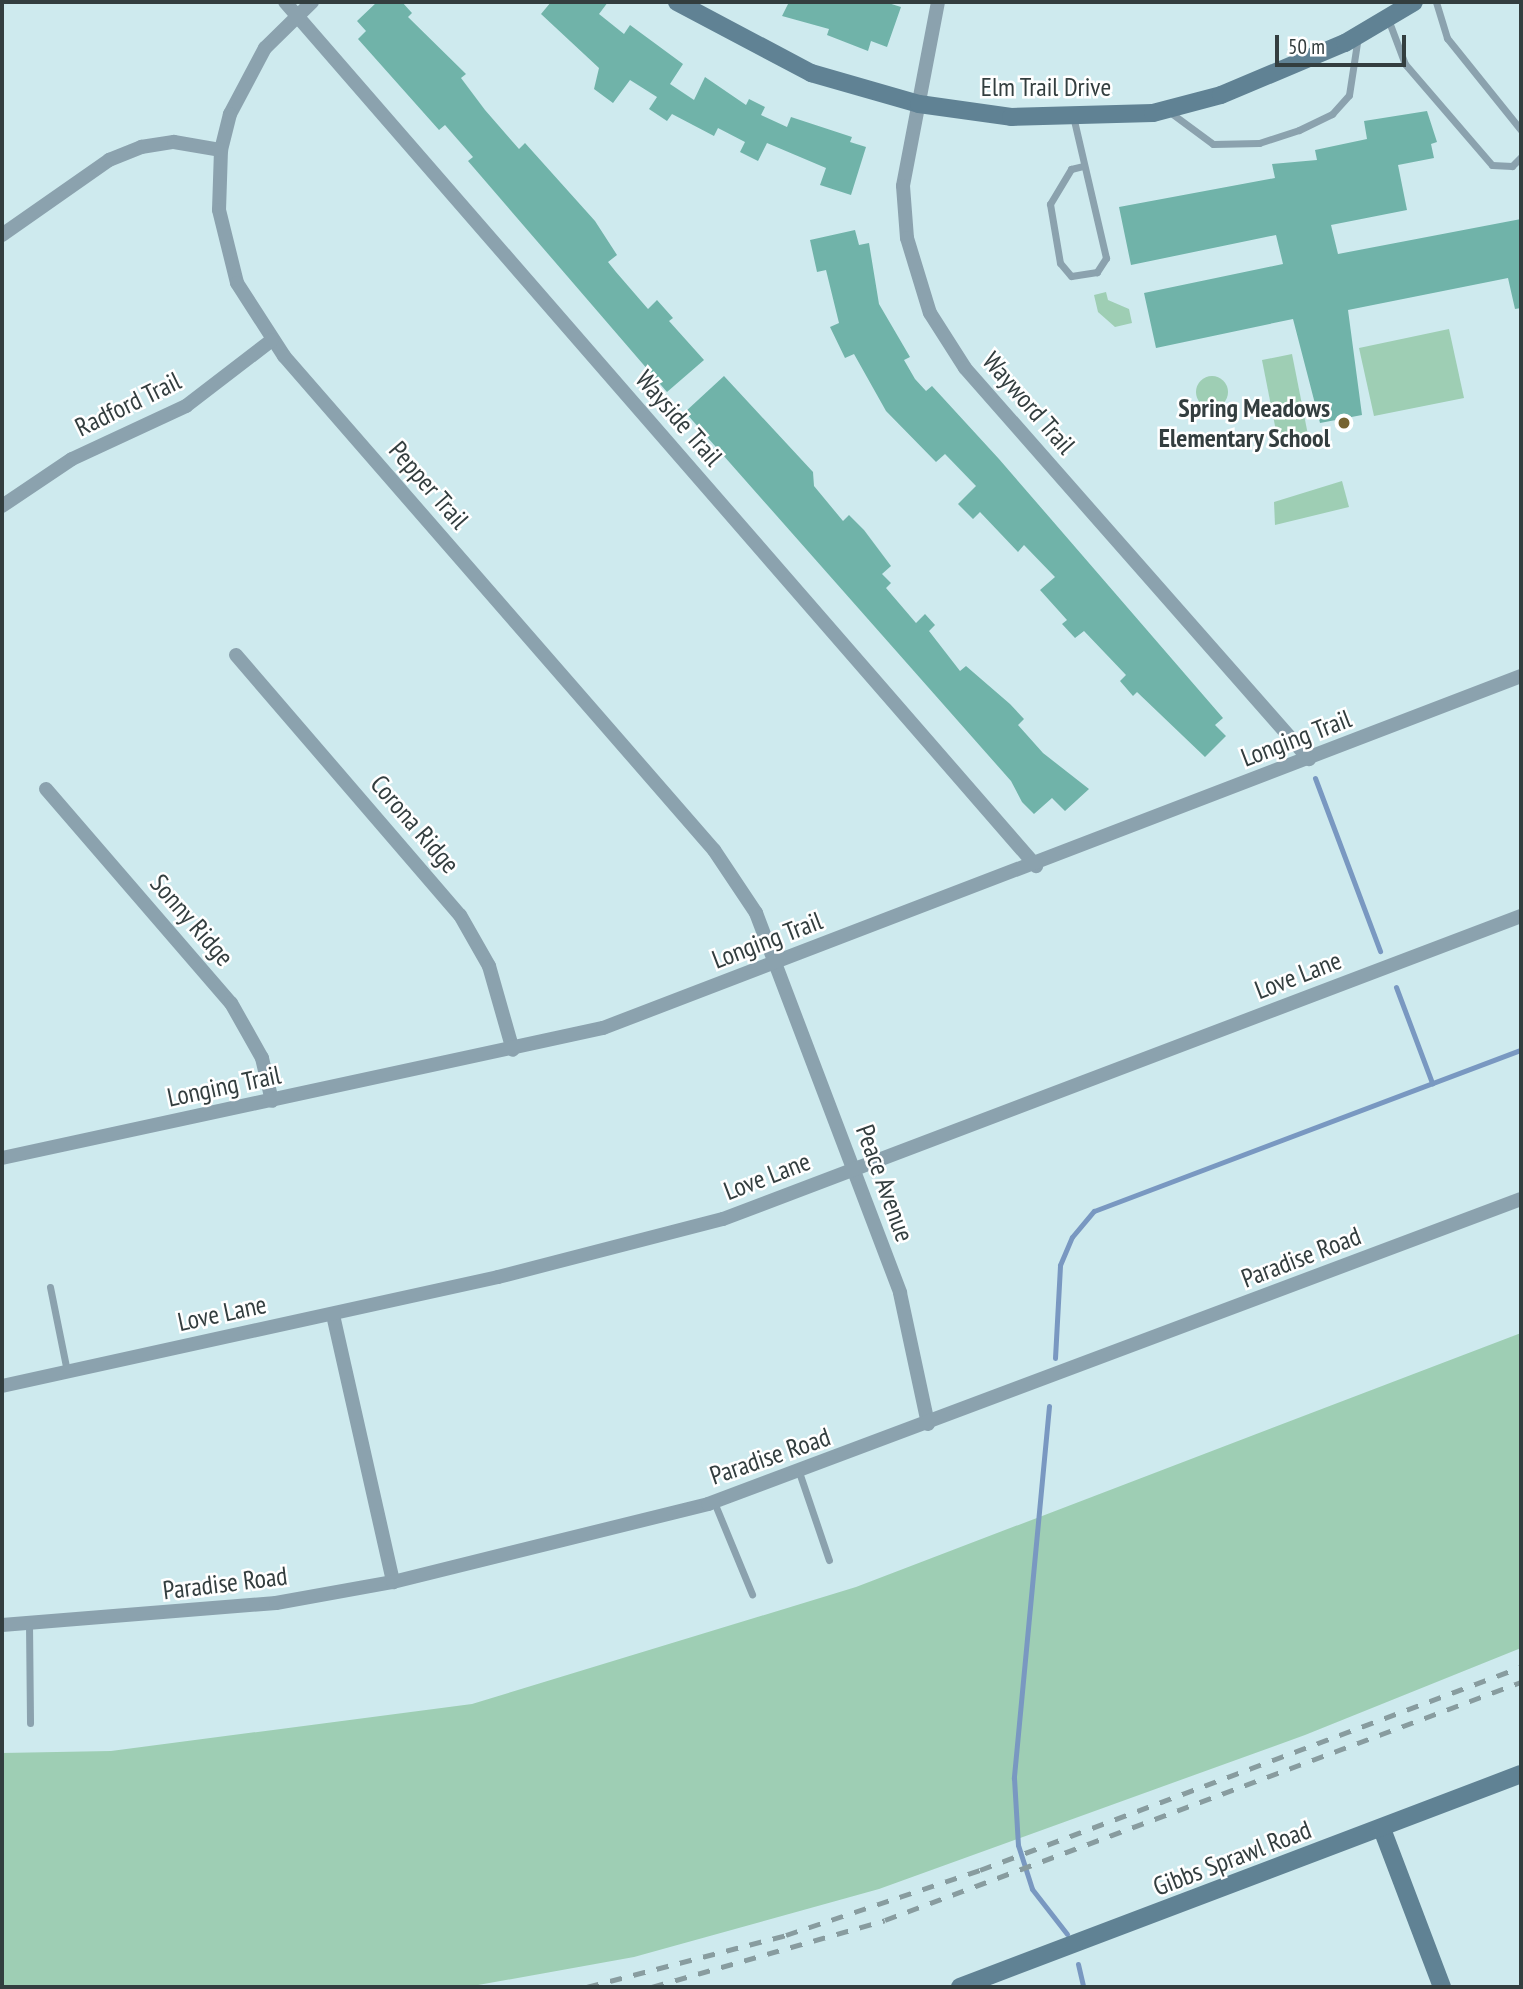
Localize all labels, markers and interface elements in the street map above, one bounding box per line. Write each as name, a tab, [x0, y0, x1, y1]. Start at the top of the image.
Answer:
scale bar	[1278, 21, 1409, 65]
text: 50 m	[1288, 33, 1325, 60]
street label: Elm Trail Drive	[980, 71, 1112, 103]
street label: Wayword Trail	[976, 345, 1082, 461]
street label: Wayside Trail	[629, 363, 729, 473]
street label: Radford Trail	[70, 365, 186, 443]
place label: Spring Meadows Elementary School	[1158, 392, 1330, 453]
marker: Spring Meadows Elementary School	[1336, 415, 1352, 431]
street label: Pepper Trail	[382, 435, 476, 535]
street label: Longing Trail	[1236, 703, 1356, 773]
street label: Corona Ridge	[364, 769, 466, 879]
street label: Sonny Ridge	[144, 868, 240, 972]
street label: Longing Trail	[707, 905, 827, 975]
street label: Love Lane	[1250, 944, 1346, 1006]
street label: Longing Trail	[164, 1059, 284, 1113]
street label: Peace Avenue	[849, 1120, 921, 1246]
street label: Love Lane	[719, 1145, 815, 1207]
street label: Paradise Road	[1237, 1220, 1365, 1294]
street label: Love Lane	[175, 1288, 269, 1338]
street label: Paradise Road	[706, 1421, 834, 1491]
street label: Paradise Road	[161, 1560, 289, 1606]
street label: Gibbs Sprawl Road	[1149, 1814, 1315, 1902]

